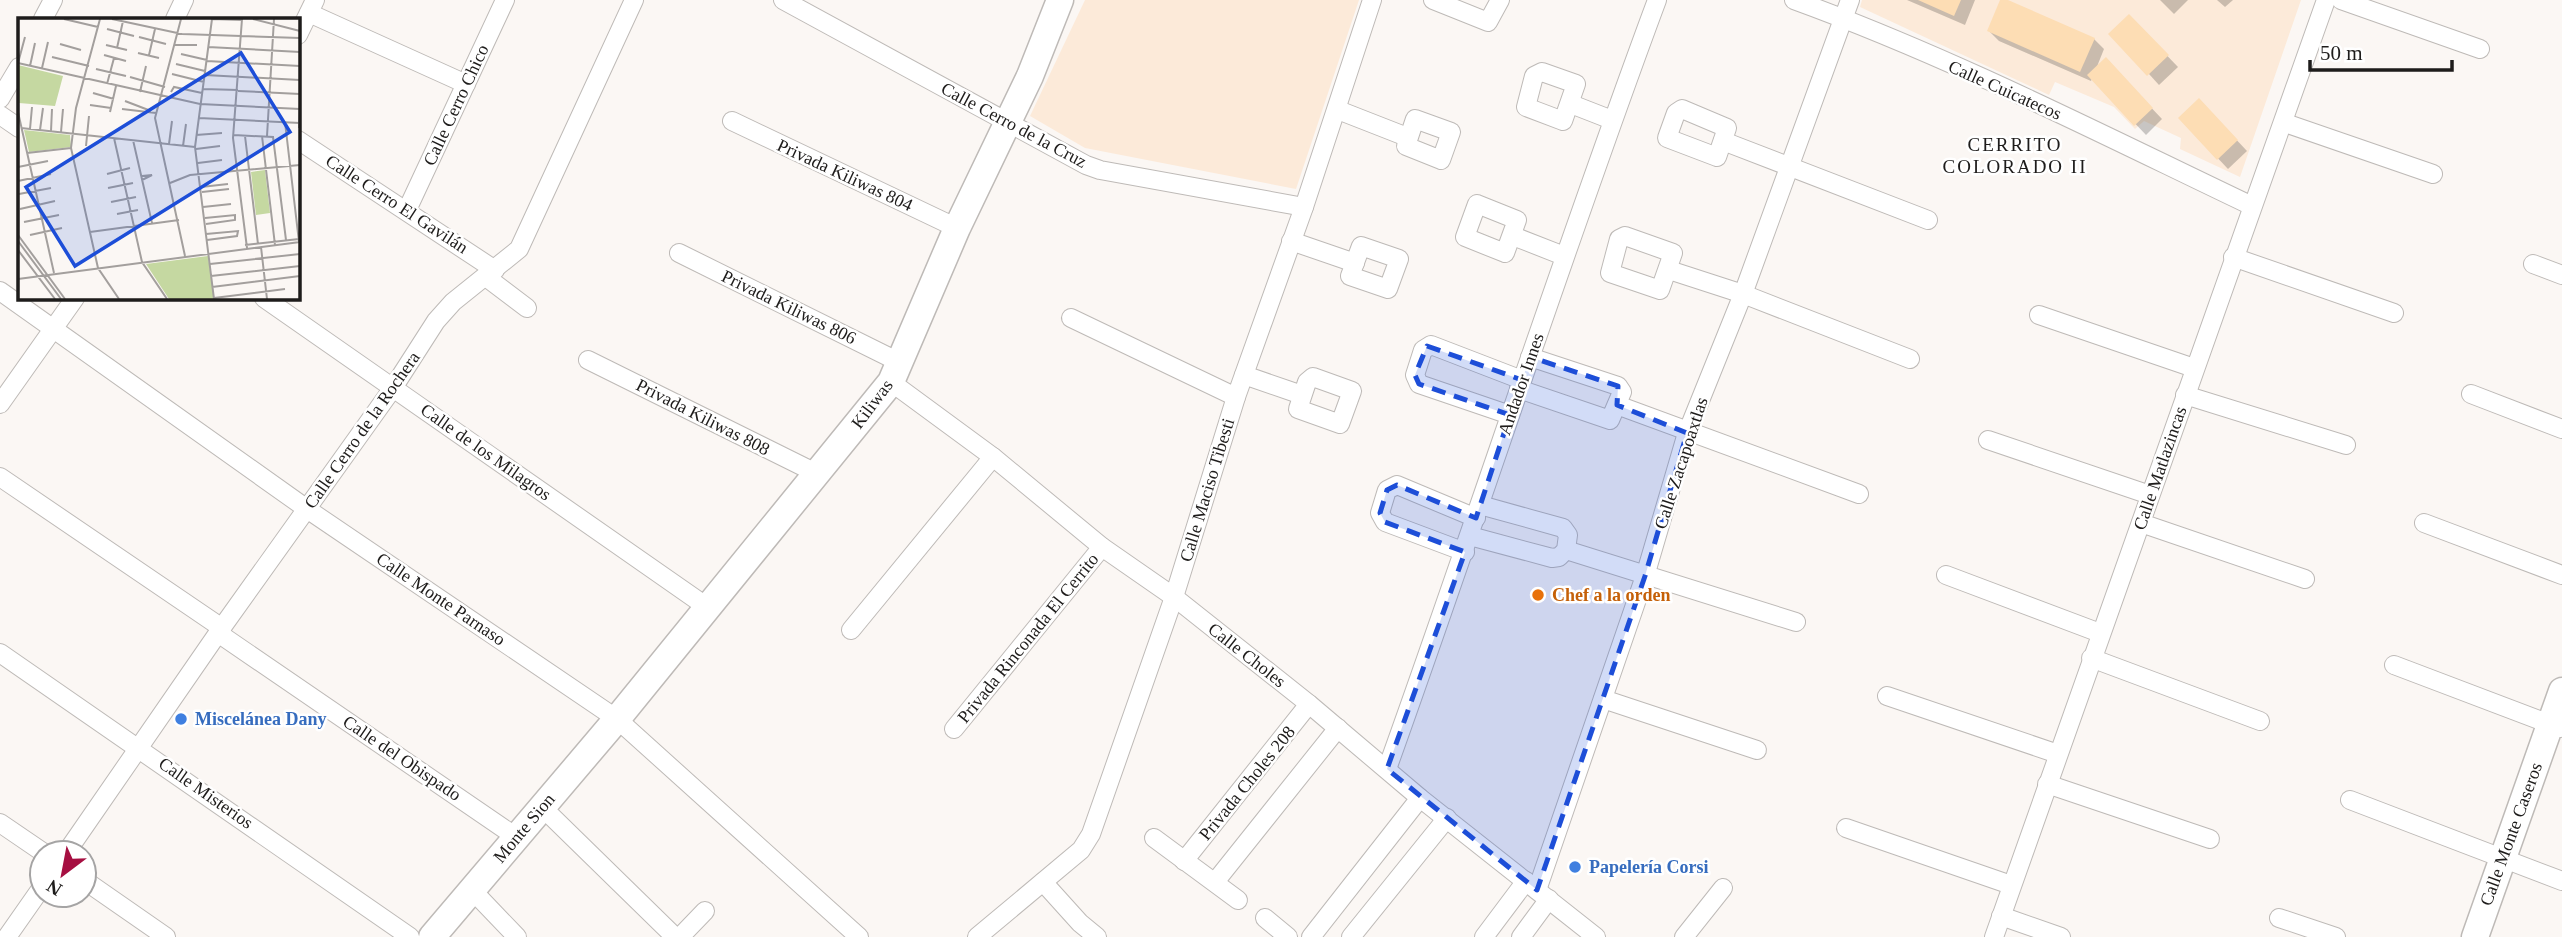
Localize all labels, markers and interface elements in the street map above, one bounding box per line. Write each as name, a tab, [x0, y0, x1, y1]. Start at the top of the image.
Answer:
inset map	[18, 18, 299, 299]
scale bar	[2310, 28, 2452, 72]
street label: Calle Cerro Chico	[419, 41, 493, 169]
text: 50 m	[2320, 41, 2363, 65]
street label: Calle Cuicatecos	[1945, 56, 2065, 124]
street label: Calle Cerro de la Cruz	[938, 78, 1090, 172]
district label: CERRITO COLORADO II	[1943, 134, 2087, 177]
street label: Privada Kiliwas 804	[774, 135, 916, 215]
street label: Calle Cerro El Gavilán	[322, 151, 472, 257]
street label: Privada Kiliwas 806	[719, 266, 859, 348]
street label: Andador Innes	[1494, 330, 1548, 438]
street label: Calle Cerro de la Rochera	[300, 348, 424, 512]
street label: Privada Kiliwas 808	[633, 375, 773, 459]
street label: Kiliwas	[847, 376, 897, 432]
street label: Calle Zacapoaxtlas	[1650, 395, 1712, 531]
street label: Calle de los Milagros	[417, 400, 555, 504]
street label: Calle Matlazincas	[2129, 404, 2191, 532]
street label: Calle Maciso Tibesti	[1176, 416, 1238, 564]
street label: Calle Monte Parnaso	[373, 548, 509, 650]
street label: Privada Rinconada El Cerrito	[953, 549, 1103, 727]
place label: Chef a la orden	[1552, 585, 1671, 605]
marker: Chef a la orden	[1530, 587, 1546, 603]
street label: Calle Choles	[1204, 619, 1290, 691]
place label: Miscelánea Dany	[195, 709, 326, 729]
marker: Miscelánea Dany	[173, 711, 189, 727]
street label: Calle del Obispado	[339, 711, 465, 805]
street label: Privada Choles 208	[1195, 722, 1299, 844]
street label: Calle Misterios	[155, 753, 257, 833]
street label: Calle Monte Caseros	[2476, 760, 2546, 908]
street label: Monte Sion	[489, 789, 559, 867]
north arrow	[28, 839, 98, 909]
place label: Papelería Corsi	[1589, 857, 1708, 877]
marker: Papelería Corsi	[1567, 859, 1583, 875]
text: N	[43, 875, 66, 901]

